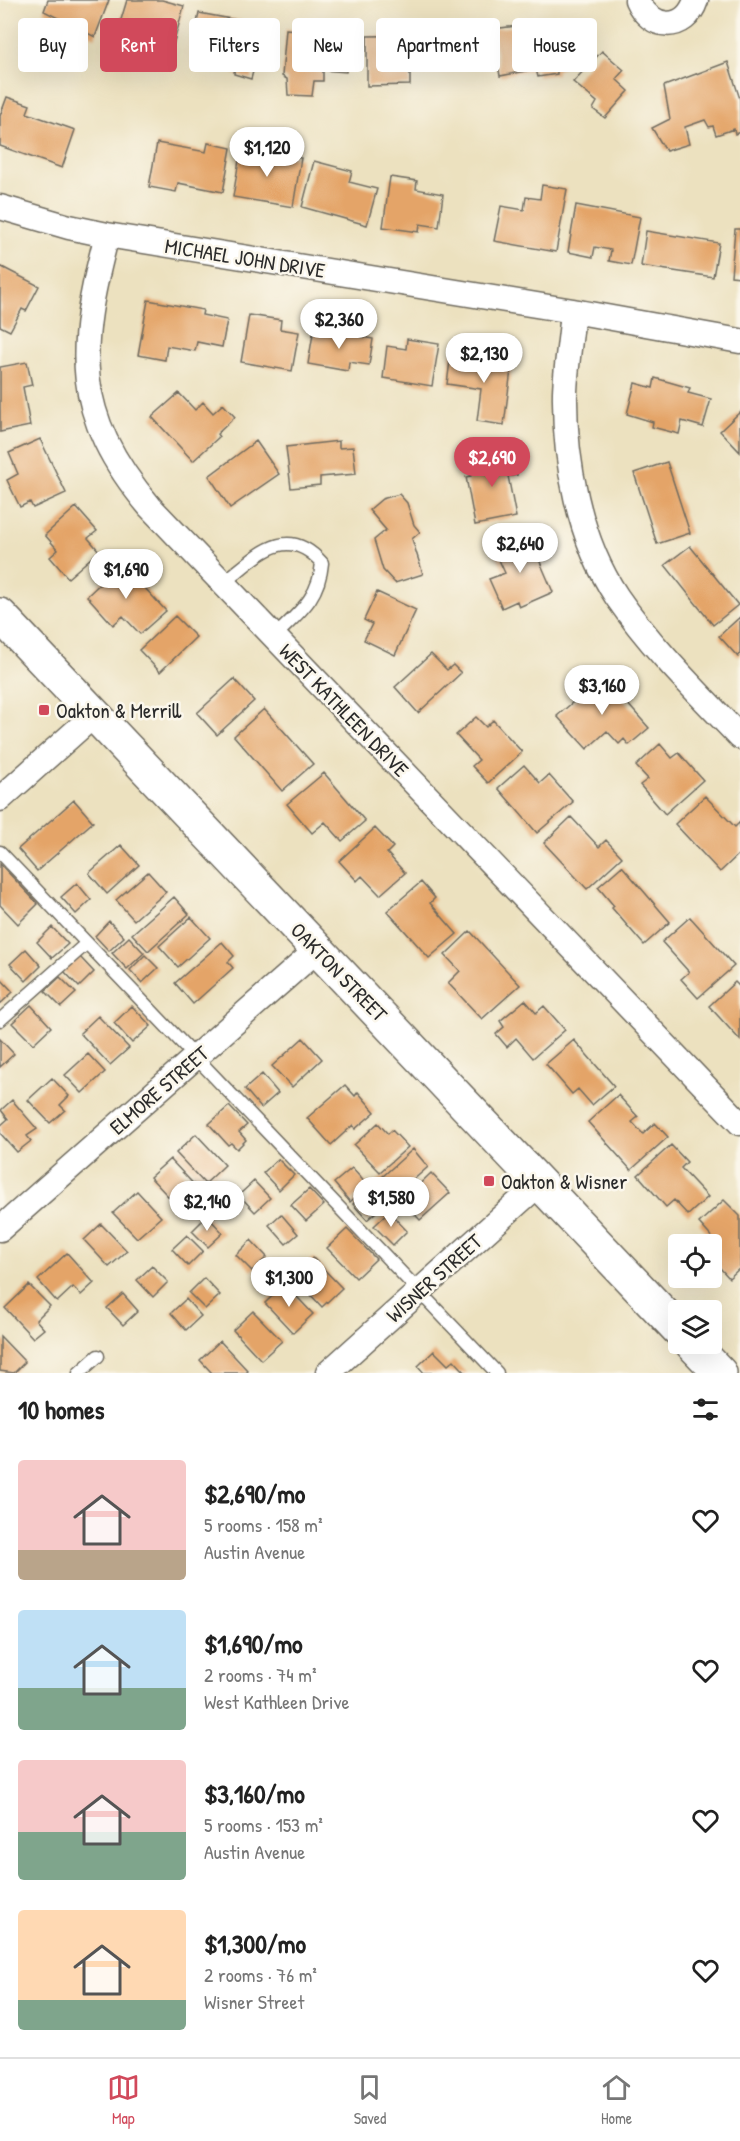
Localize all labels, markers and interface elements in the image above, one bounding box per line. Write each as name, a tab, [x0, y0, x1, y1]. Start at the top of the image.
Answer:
chip: Buy	[18, 18, 88, 72]
chip: Rent	[100, 18, 177, 72]
chip: Filters	[189, 18, 280, 72]
chip: New	[292, 18, 364, 72]
chip: Apartment	[376, 18, 500, 72]
chip: House	[512, 18, 597, 72]
pin: $1,120	[218, 127, 316, 178]
text: $1,120	[243, 133, 291, 160]
street label: MICHAEL JOHN DRIVE	[163, 231, 327, 285]
pin: $2,360	[290, 299, 388, 350]
text: $2,360	[314, 305, 364, 332]
pin: $2,130	[435, 333, 533, 384]
text: $2,130	[460, 339, 508, 366]
pin: $2,690	[443, 437, 541, 488]
text: $2,690	[468, 443, 516, 470]
pin: $2,640	[471, 523, 569, 574]
text: $2,640	[496, 529, 544, 556]
pin: $1,690	[77, 549, 175, 600]
text: $1,690	[103, 555, 149, 582]
street label: WEST KATHLEEN DRIVE	[273, 637, 415, 783]
pin: $3,160	[553, 665, 651, 716]
text: $3,160	[578, 671, 626, 698]
place label: Oakton & Merrill	[56, 696, 182, 725]
marker: Oakton & Merrill	[37, 703, 51, 717]
street label: OAKTON STREET	[284, 916, 395, 1029]
street label: ELMORE STREET	[103, 1038, 216, 1141]
place label: Oakton & Wisner	[501, 1167, 627, 1196]
marker: Oakton & Wisner	[482, 1174, 496, 1188]
pin: $1,580	[342, 1177, 440, 1228]
pin: $2,140	[158, 1181, 256, 1232]
text: $1,580	[367, 1183, 415, 1210]
text: $2,140	[183, 1187, 231, 1214]
street label: WISNER STREET	[380, 1226, 489, 1329]
map controls	[668, 1234, 722, 1354]
button: locate	[668, 1234, 722, 1288]
pin: $1,300	[240, 1257, 338, 1308]
text: $1,300	[265, 1263, 313, 1290]
button: layers	[668, 1300, 722, 1354]
text: 10 homes	[18, 1392, 105, 1427]
icon: filters	[689, 1393, 722, 1426]
text: $2,690/mo	[204, 1476, 305, 1511]
icon: home	[66, 1484, 138, 1556]
icon: heart	[689, 1504, 722, 1537]
text: 5 rooms · 158 m²	[204, 1511, 323, 1538]
text: Austin Avenue	[204, 1538, 305, 1565]
text: $1,690/mo	[204, 1626, 303, 1661]
icon: home	[66, 1634, 138, 1706]
icon: heart	[689, 1654, 722, 1687]
text: 2 rooms · 74 m²	[204, 1661, 316, 1688]
text: West Kathleen Drive	[204, 1688, 350, 1715]
text: $3,160/mo	[204, 1776, 305, 1811]
icon: home	[66, 1784, 138, 1856]
icon: heart	[689, 1804, 722, 1837]
text: 5 rooms · 153 m²	[204, 1811, 323, 1838]
text: Austin Avenue	[204, 1838, 305, 1865]
text: $1,300/mo	[204, 1926, 306, 1961]
icon: home	[66, 1934, 138, 2006]
icon: heart	[689, 1954, 722, 1987]
text: 2 rooms · 76 m²	[204, 1961, 317, 1988]
text: Wisner Street	[204, 1988, 304, 2015]
tab: Map	[107, 2071, 140, 2129]
tab: Saved	[353, 2071, 386, 2129]
tab: Home	[600, 2071, 633, 2129]

